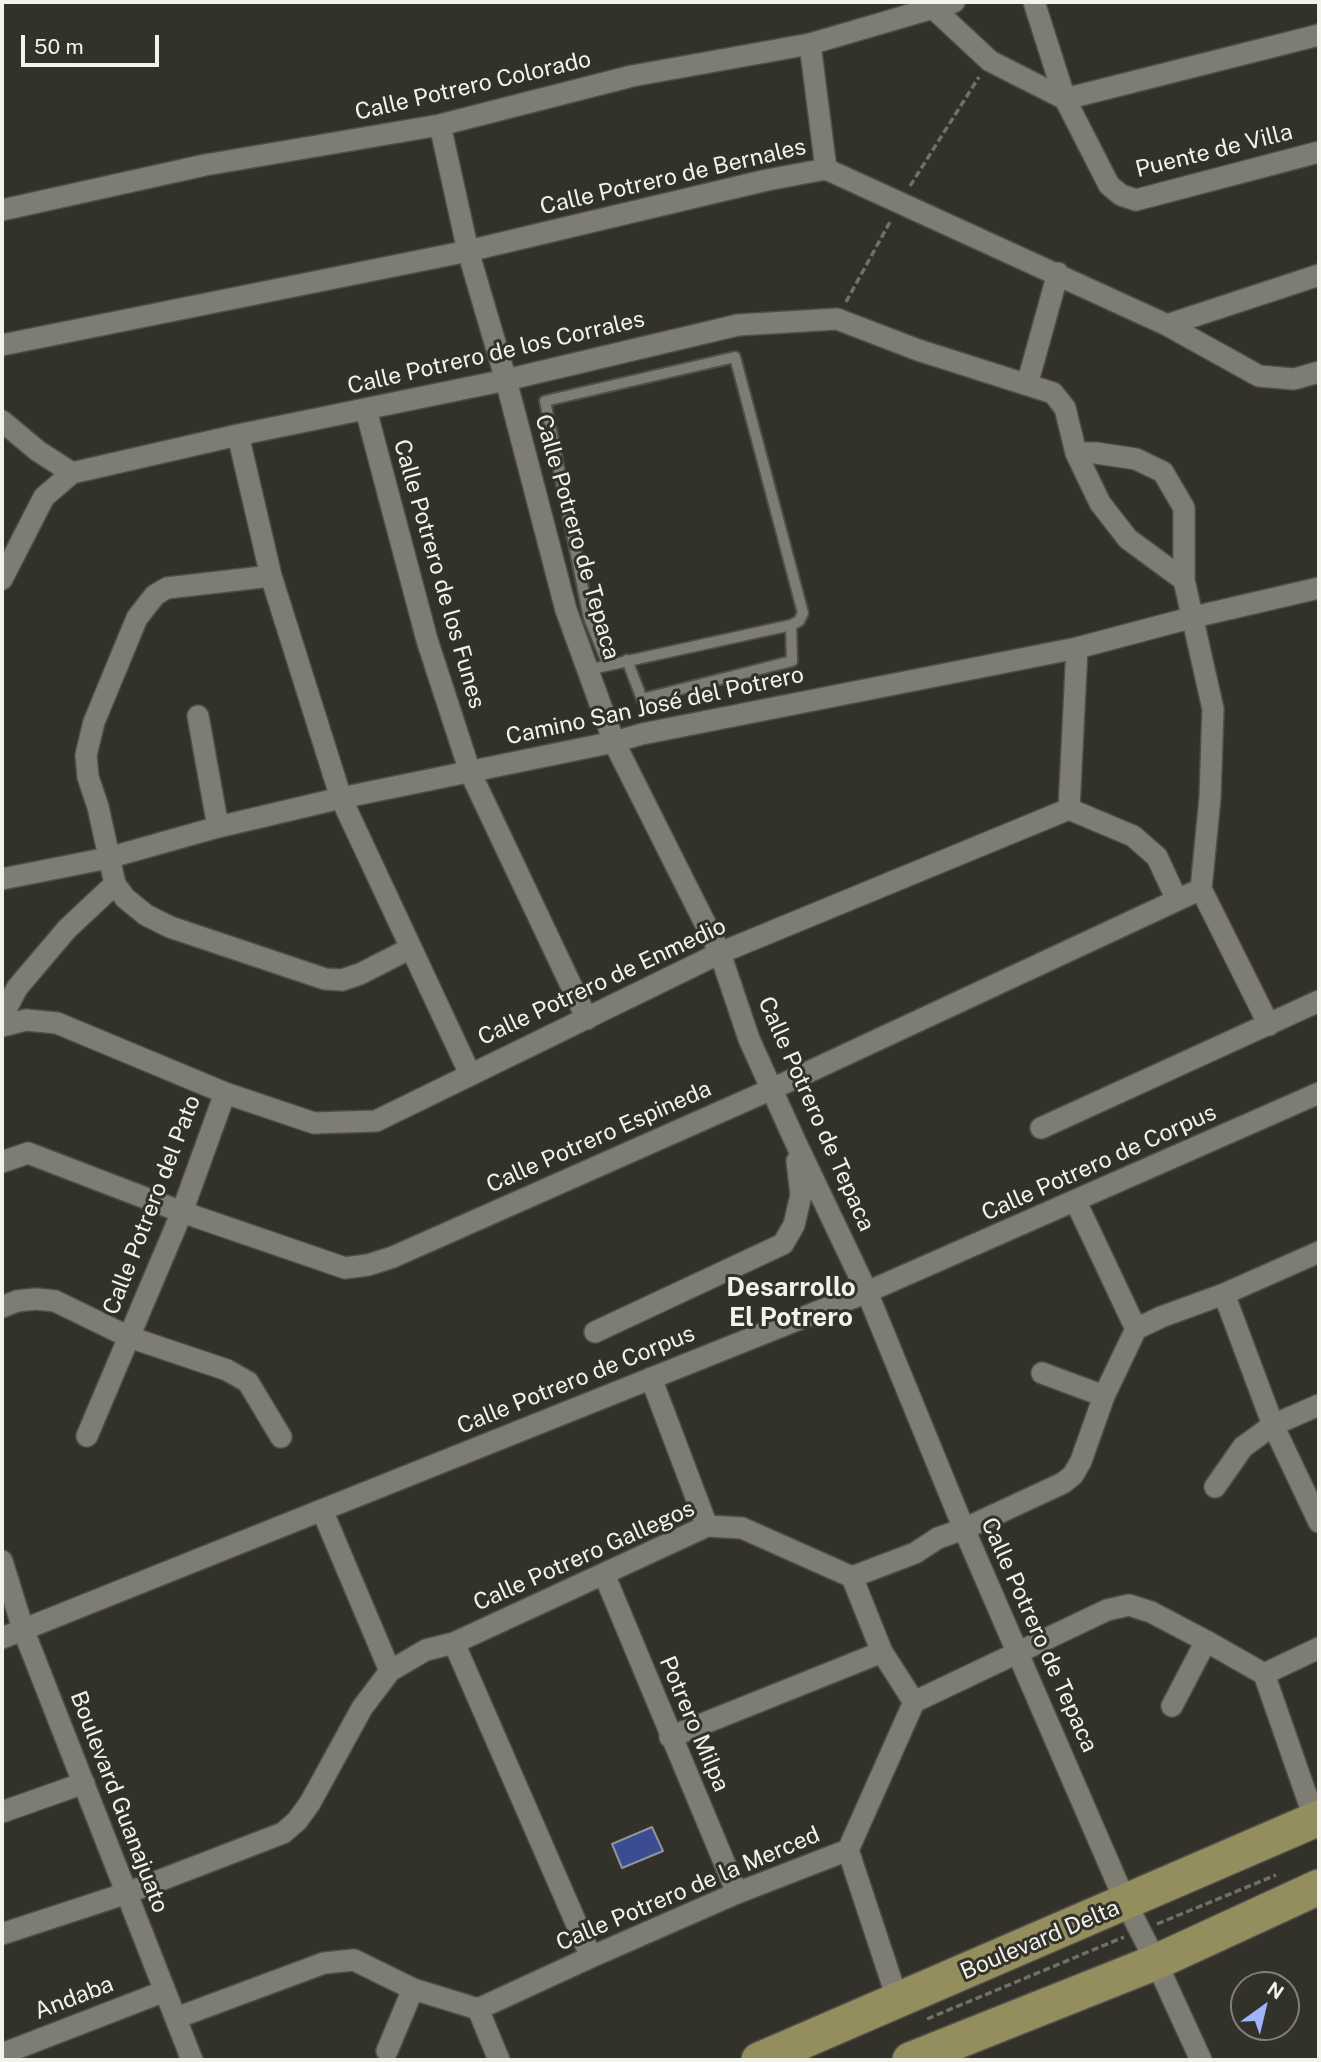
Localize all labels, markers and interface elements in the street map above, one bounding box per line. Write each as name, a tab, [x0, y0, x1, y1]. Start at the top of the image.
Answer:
scale bar	[24, 21, 163, 65]
text: 50 m	[34, 34, 84, 59]
street label: Calle Potrero Colorado	[352, 45, 594, 127]
street label: Puente de Villa	[1133, 118, 1295, 184]
street label: Calle Potrero de Bernales	[537, 133, 809, 221]
street label: Calle Potrero de los Corrales	[345, 305, 647, 401]
street label: Calle Potrero de Tepaca	[529, 411, 625, 663]
street label: Calle Potrero de los Funes	[387, 436, 491, 712]
street label: Camino San José del Potrero	[504, 661, 806, 751]
street label: Calle Potrero de Enmedio	[474, 912, 730, 1052]
street label: Calle Potrero de Tepaca	[752, 992, 880, 1236]
street label: Calle Potrero Espineda	[482, 1075, 716, 1199]
street label: Calle Potrero del Pato	[97, 1091, 207, 1319]
street label: Calle Potrero de Corpus	[977, 1099, 1221, 1227]
district label: Desarrollo El Potrero	[726, 1272, 856, 1334]
street label: Calle Potrero de Corpus	[453, 1320, 699, 1440]
street label: Calle Potrero Gallegos	[469, 1495, 699, 1617]
street label: Calle Potrero de Tepaca	[975, 1513, 1103, 1757]
street label: Potrero Milpa	[653, 1652, 735, 1796]
street label: Boulevard Guanajuato	[64, 1687, 174, 1917]
street label: Calle Potrero de la Merced	[552, 1821, 824, 1957]
street label: Boulevard Delta	[956, 1894, 1124, 1986]
street label: Andaba	[31, 1970, 117, 2026]
north arrow	[1230, 1971, 1300, 2041]
text: N	[1263, 1977, 1288, 2004]

